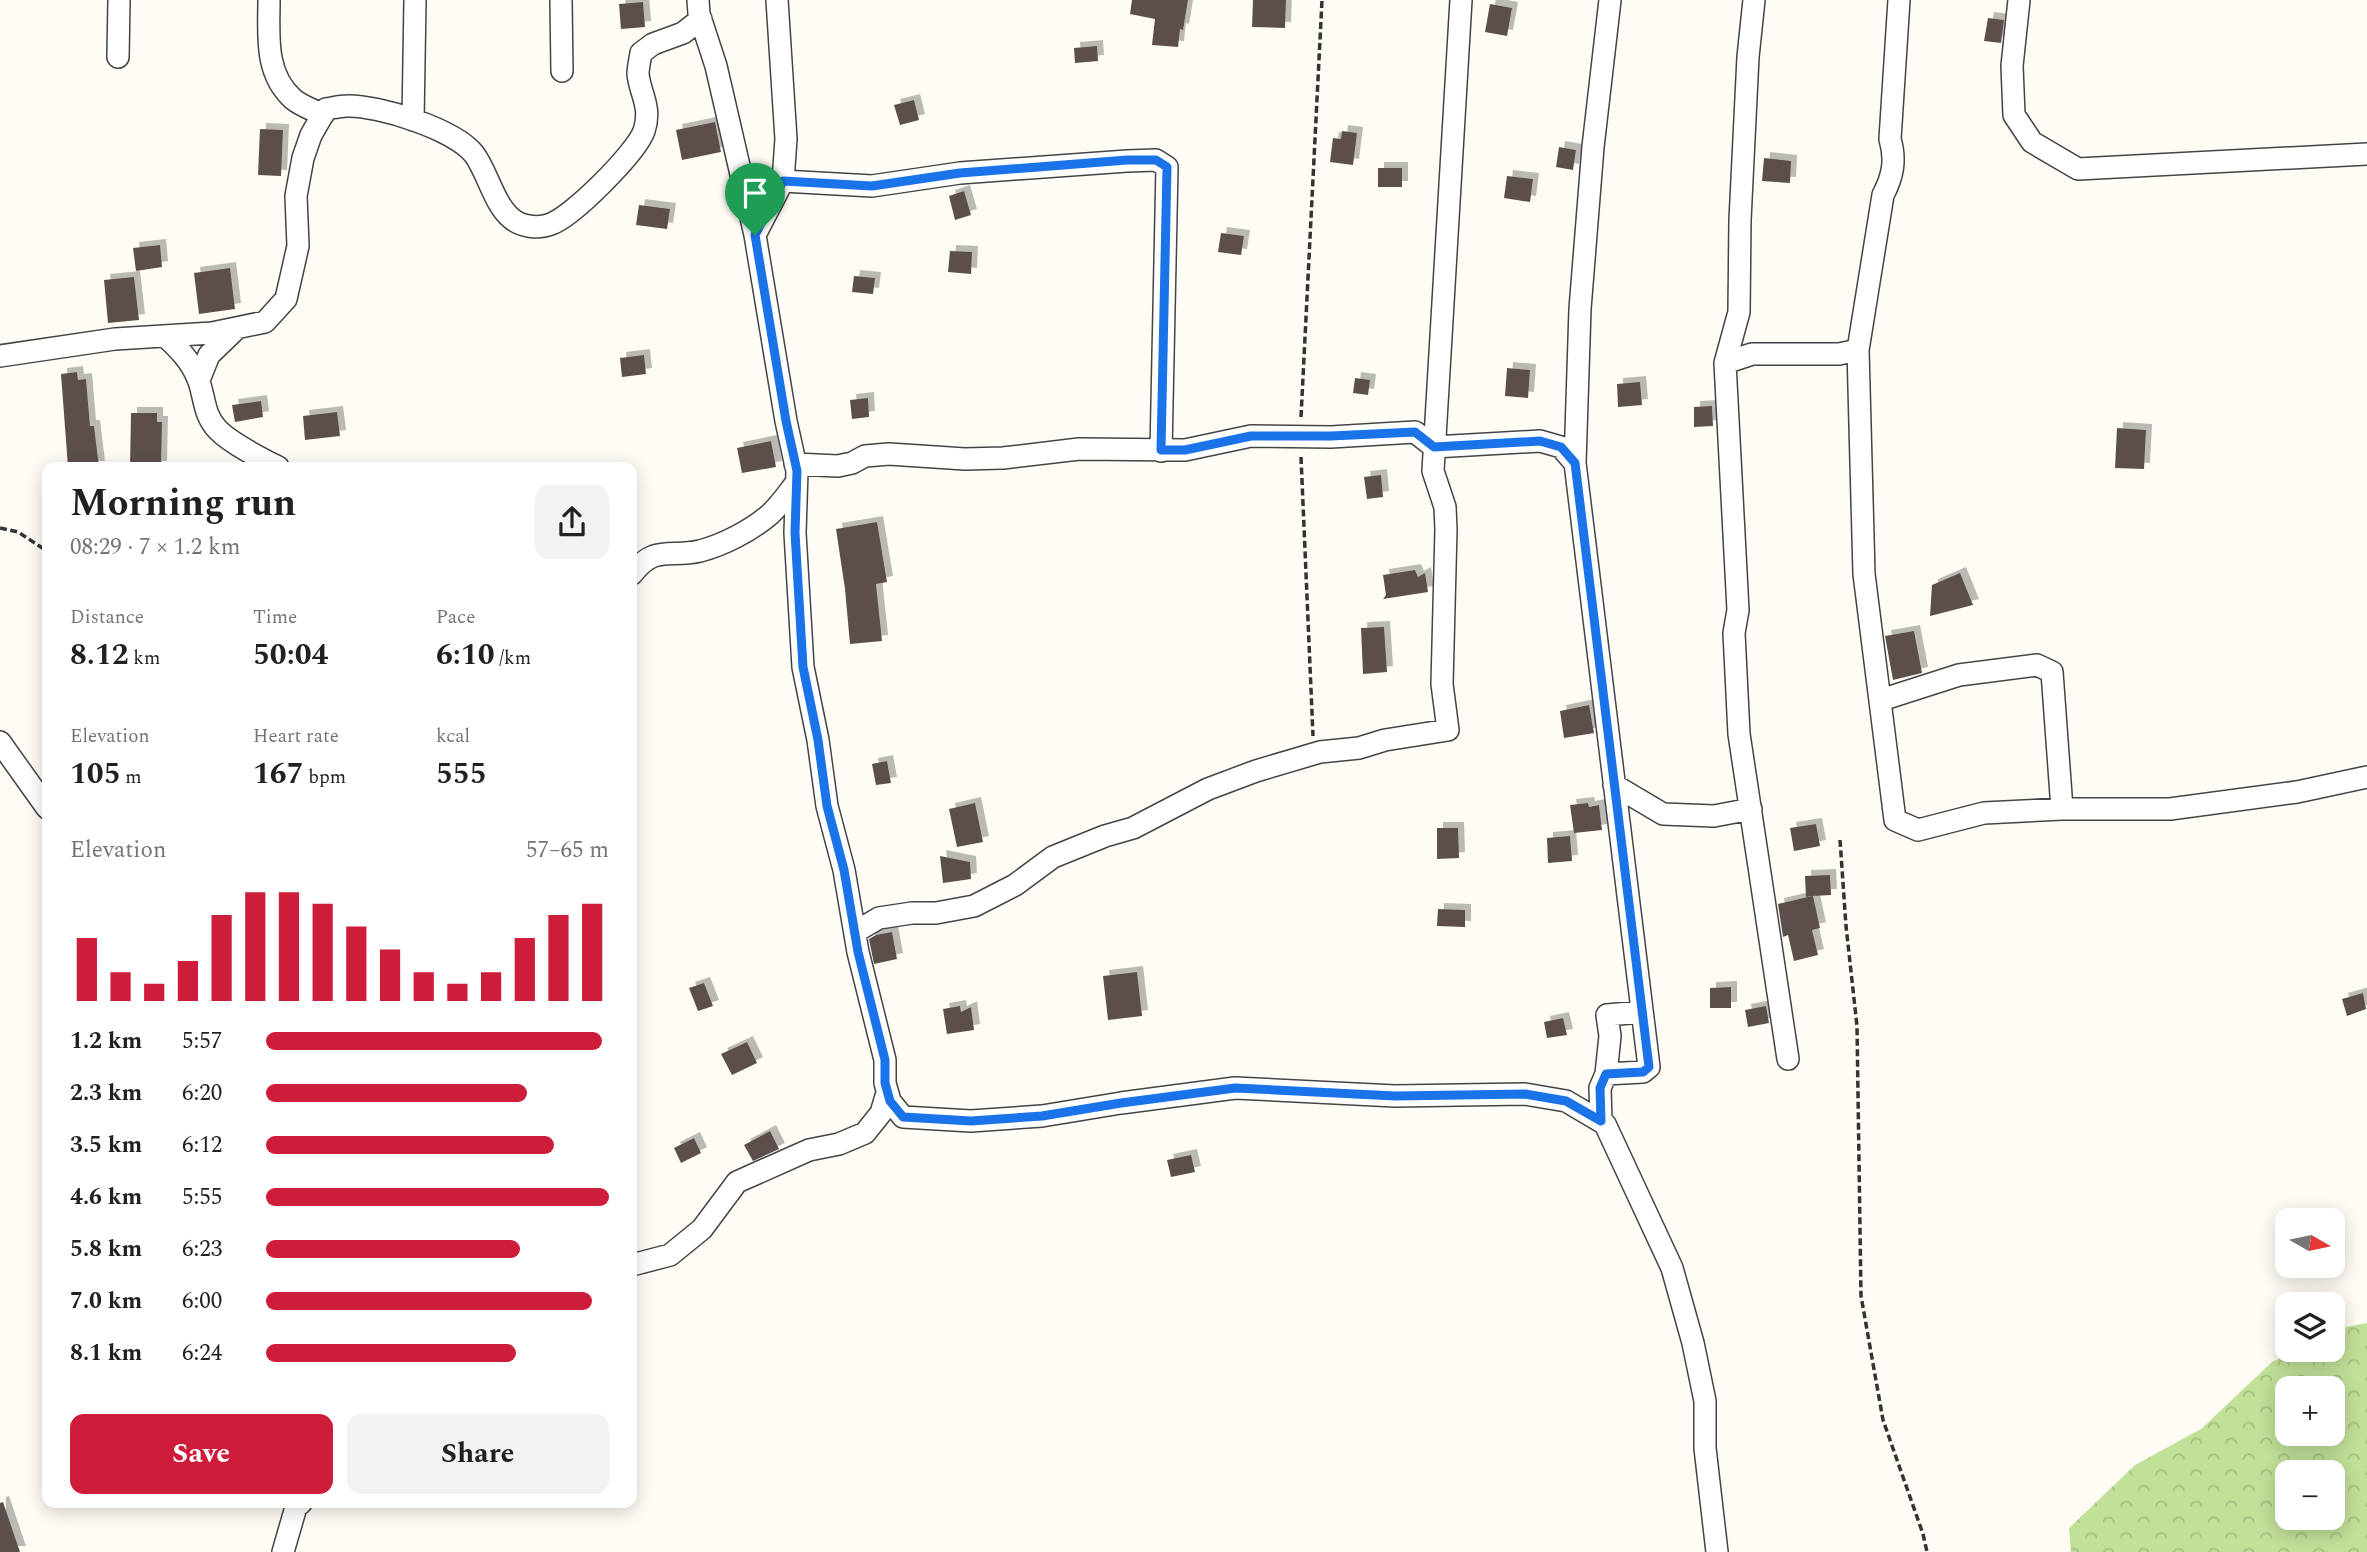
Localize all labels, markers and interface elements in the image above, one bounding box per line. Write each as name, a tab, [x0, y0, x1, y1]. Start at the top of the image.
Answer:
pin	[725, 163, 785, 235]
icon: arrive	[736, 174, 774, 212]
text: Morning run	[70, 475, 296, 533]
button: share	[535, 485, 609, 559]
text: 08:29 · 7 × 1.2 km	[70, 530, 241, 565]
text: Distance	[70, 603, 144, 632]
text: Time	[253, 603, 297, 632]
text: Pace	[436, 603, 475, 632]
text: 8.12	[70, 632, 129, 678]
text: 50:04	[253, 632, 328, 678]
text: 6:10	[436, 632, 495, 678]
text: km	[129, 644, 160, 673]
text: /km	[495, 644, 531, 673]
text: Elevation	[70, 722, 150, 751]
text: Heart rate	[253, 722, 339, 751]
text: kcal	[436, 722, 470, 751]
text: 105	[70, 751, 121, 797]
text: 167	[253, 751, 304, 797]
text: 555	[436, 751, 487, 797]
text: m	[121, 763, 142, 792]
text: bpm	[304, 763, 346, 792]
text: Elevation	[70, 833, 166, 868]
text: 57–65 m	[526, 833, 609, 868]
text: 1.2 km	[70, 1024, 142, 1059]
text: 5:57	[182, 1024, 222, 1059]
text: 2.3 km	[70, 1076, 142, 1111]
text: 6:20	[182, 1076, 222, 1111]
text: 3.5 km	[70, 1128, 142, 1163]
text: 6:12	[182, 1128, 222, 1163]
text: 4.6 km	[70, 1180, 142, 1215]
text: 5:55	[182, 1180, 222, 1215]
north arrow	[2275, 1208, 2345, 1278]
map controls	[2275, 1208, 2345, 1530]
text: 5.8 km	[70, 1232, 142, 1267]
text: 6:23	[182, 1232, 222, 1267]
text: 7.0 km	[70, 1284, 142, 1319]
text: 6:00	[182, 1284, 222, 1319]
button: layers	[2275, 1292, 2345, 1362]
text: 8.1 km	[70, 1336, 142, 1371]
text: 6:24	[182, 1336, 222, 1371]
button: +	[2275, 1376, 2345, 1446]
button: Save	[70, 1414, 333, 1494]
button: Share	[347, 1414, 609, 1494]
button: −	[2275, 1460, 2345, 1530]

